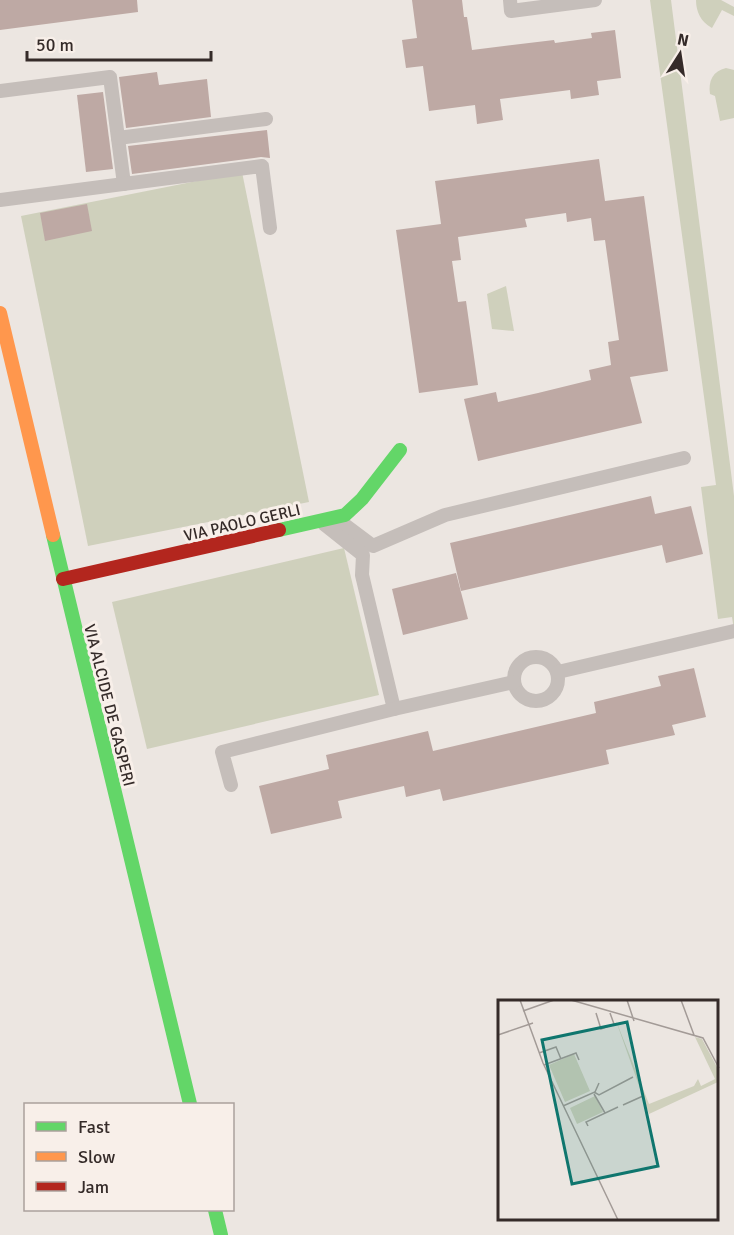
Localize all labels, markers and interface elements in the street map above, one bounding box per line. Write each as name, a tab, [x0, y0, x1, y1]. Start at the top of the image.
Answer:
scale bar	[27, 24, 212, 62]
north arrow	[650, 24, 710, 84]
text: N	[675, 29, 690, 51]
text: 50 m	[36, 34, 74, 56]
street label: VIA PAOLO GERLI	[182, 500, 303, 546]
street label: VIA ALCIDE DE GASPERI	[79, 622, 139, 788]
inset map	[498, 1000, 719, 1220]
legend	[24, 1103, 234, 1211]
text: Fast	[78, 1116, 110, 1138]
text: Slow	[78, 1146, 115, 1168]
text: Jam	[78, 1176, 109, 1198]

